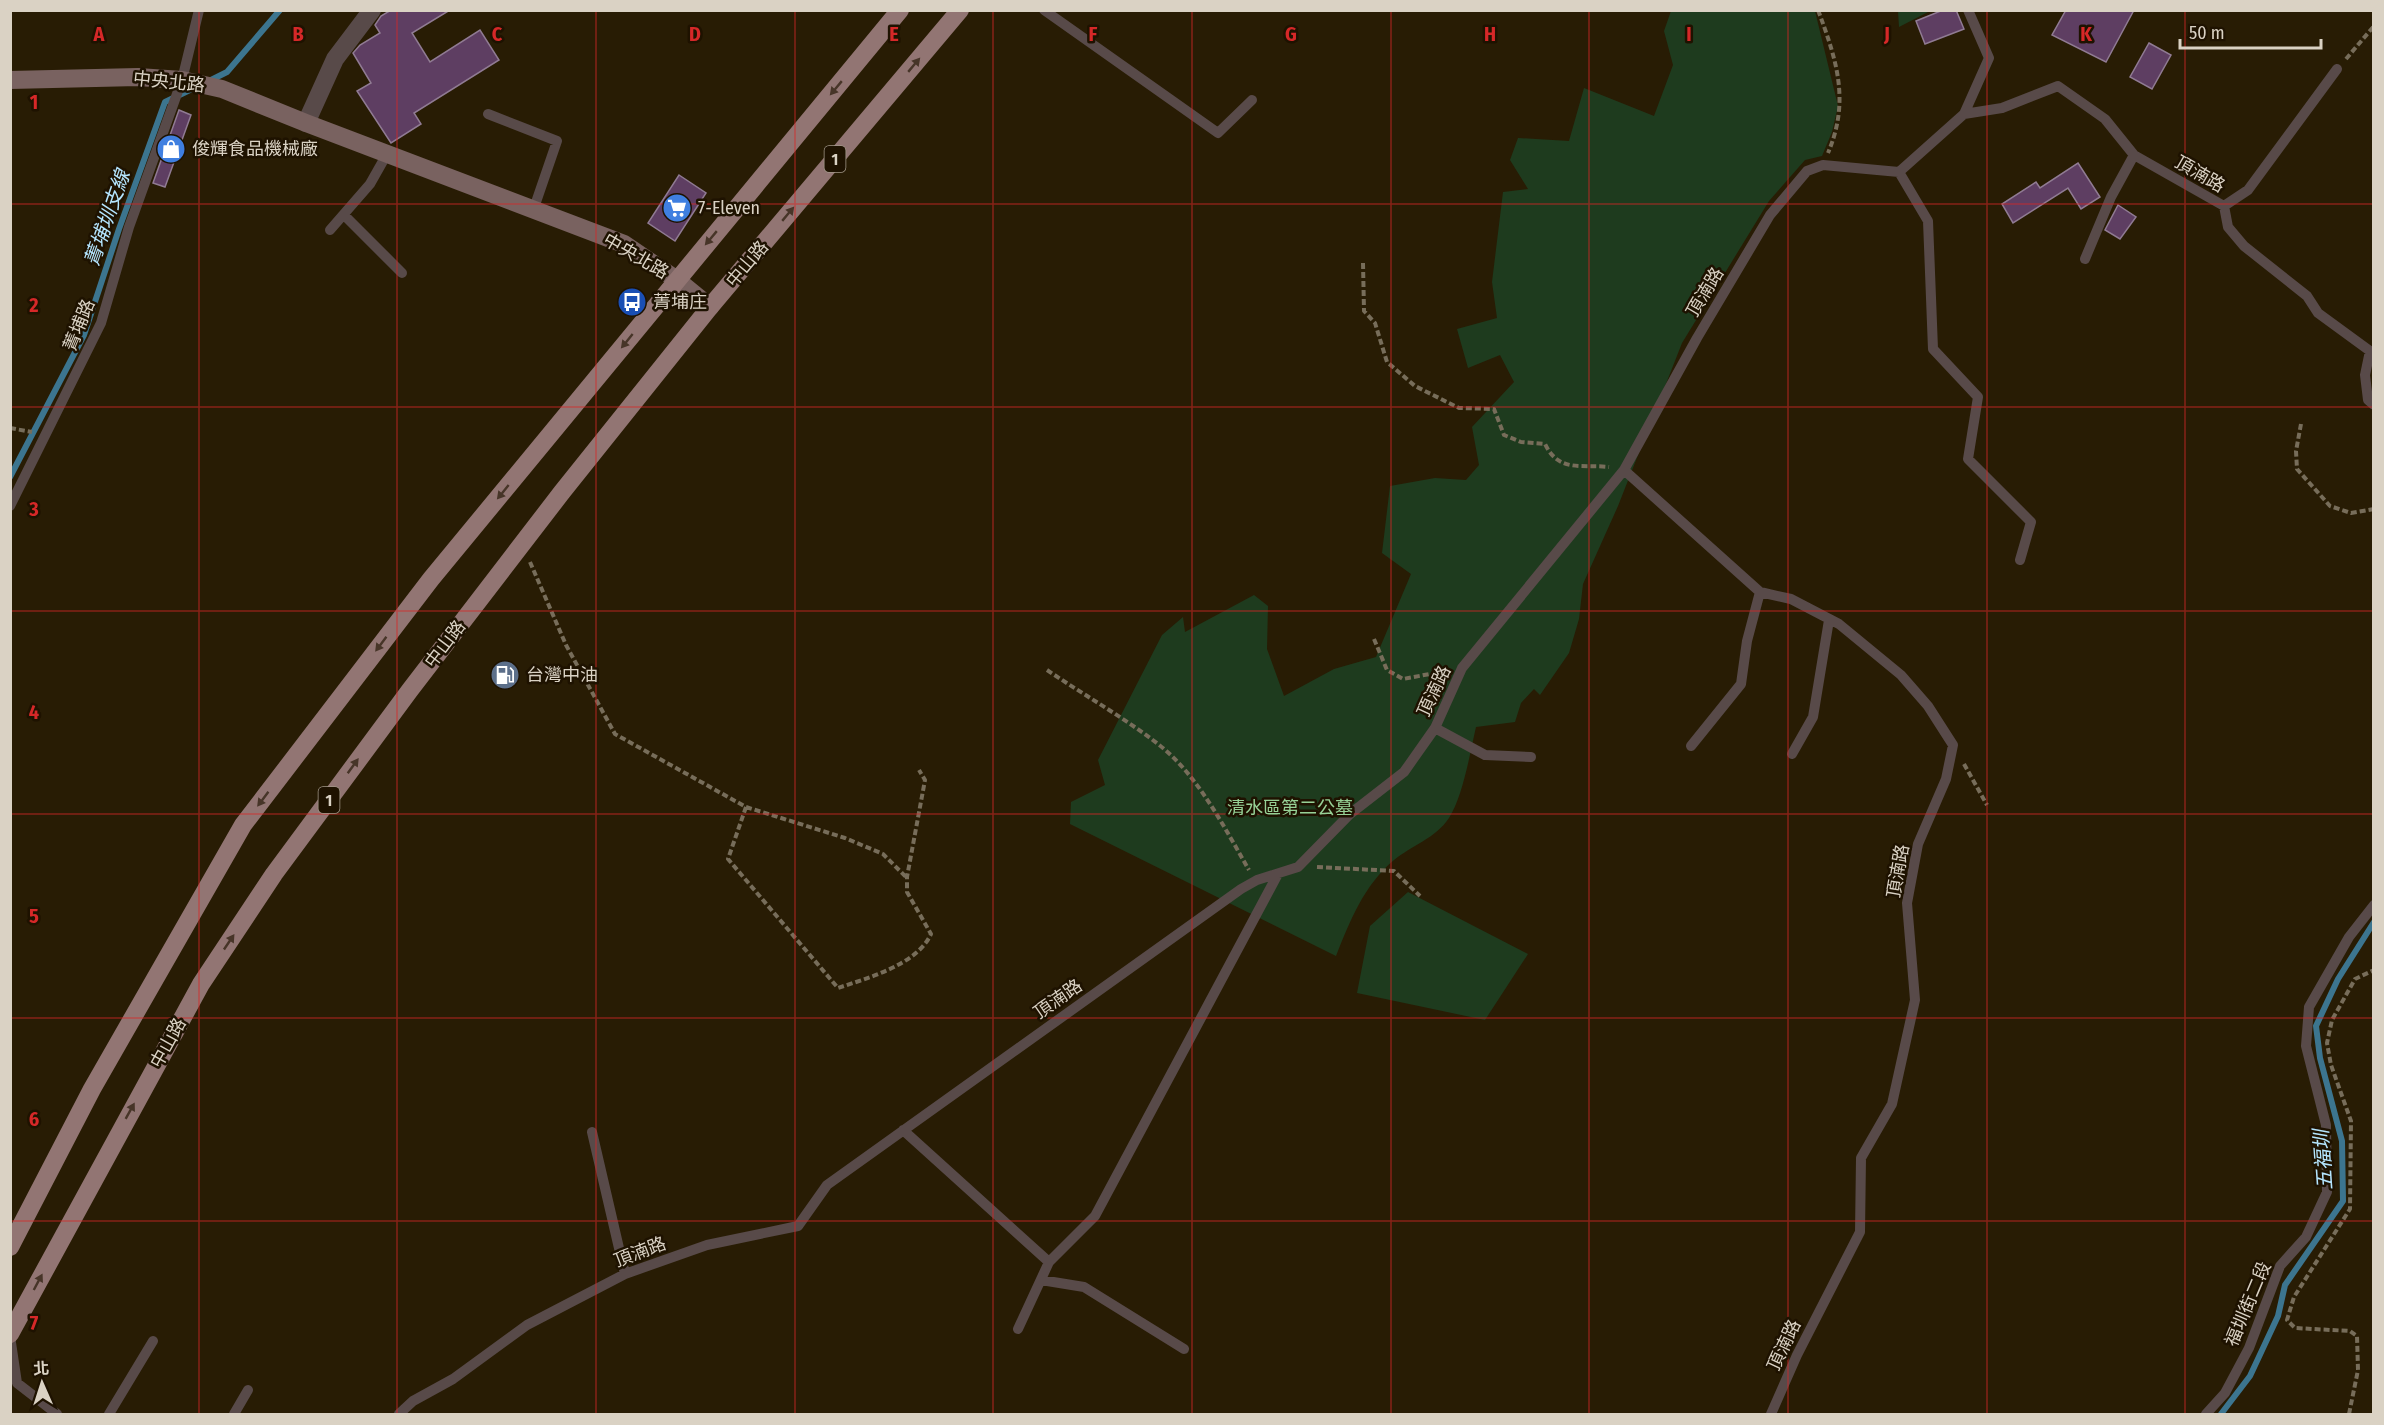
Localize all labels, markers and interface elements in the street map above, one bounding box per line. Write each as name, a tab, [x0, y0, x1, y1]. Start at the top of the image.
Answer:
scale bar	[2180, 12, 2321, 50]
text: A	[93, 22, 106, 46]
text: B	[292, 22, 304, 46]
text: C	[492, 22, 503, 46]
text: D	[689, 22, 701, 46]
text: E	[889, 22, 899, 46]
text: F	[1089, 22, 1098, 46]
text: G	[1285, 22, 1297, 46]
text: H	[1484, 22, 1496, 46]
text: I	[1686, 22, 1692, 46]
text: J	[1883, 22, 1890, 46]
text: K	[2080, 22, 2092, 46]
text: 50 m	[2189, 22, 2225, 44]
one-way arrow	[907, 58, 920, 73]
street label: 中央北路	[132, 67, 206, 97]
one-way arrow	[829, 80, 842, 96]
text: 1	[30, 90, 38, 114]
shop icon: 俊輝食品機械廠	[155, 133, 187, 165]
place label: 俊輝食品機械廠	[192, 138, 318, 160]
road number: 1	[824, 146, 846, 172]
street label: 頂湳路	[2171, 151, 2229, 197]
water label: 菁埔圳支線	[79, 165, 135, 269]
supermarket icon: 7-Eleven	[661, 192, 693, 224]
place label: 7-Eleven	[698, 197, 760, 219]
one-way arrow	[781, 207, 794, 222]
street label: 中央北路	[599, 228, 673, 284]
one-way arrow	[705, 230, 718, 246]
street label: 中山路	[721, 236, 773, 292]
street label: 頂湳路	[1682, 263, 1728, 321]
bus stop icon: 菁埔庄	[616, 286, 648, 318]
place label: 菁埔庄	[653, 291, 707, 313]
text: 2	[28, 293, 39, 317]
street label: 菁埔路	[59, 296, 99, 354]
one-way arrow	[620, 333, 633, 349]
one-way arrow	[497, 484, 510, 499]
text: 3	[28, 497, 39, 521]
street label: 中山路	[420, 616, 470, 672]
one-way arrow	[376, 637, 388, 652]
fuel station icon: 台灣中油	[489, 659, 521, 691]
street label: 頂湳路	[1413, 662, 1455, 720]
place label: 台灣中油	[526, 664, 598, 686]
text: 4	[29, 700, 39, 724]
one-way arrow	[347, 759, 359, 774]
road number: 1	[318, 787, 340, 813]
one-way arrow	[257, 791, 269, 807]
park label: 清水區第二公墓	[1227, 797, 1353, 819]
street label: 頂湳路	[1882, 843, 1914, 899]
text: 5	[29, 904, 39, 928]
one-way arrow	[223, 934, 234, 951]
street label: 頂湳路	[1030, 975, 1086, 1023]
street label: 中山路	[145, 1014, 191, 1072]
one-way arrow	[125, 1102, 135, 1119]
text: 6	[29, 1107, 39, 1131]
water label: 五福圳	[2309, 1126, 2337, 1191]
street label: 頂湳路	[611, 1232, 669, 1272]
street label: 福圳街二段	[2220, 1258, 2276, 1350]
one-way arrow	[33, 1274, 43, 1291]
text: 7	[30, 1311, 39, 1335]
street label: 頂湳路	[1763, 1316, 1805, 1374]
north arrow	[12, 1353, 72, 1413]
text: 北	[33, 1359, 50, 1378]

